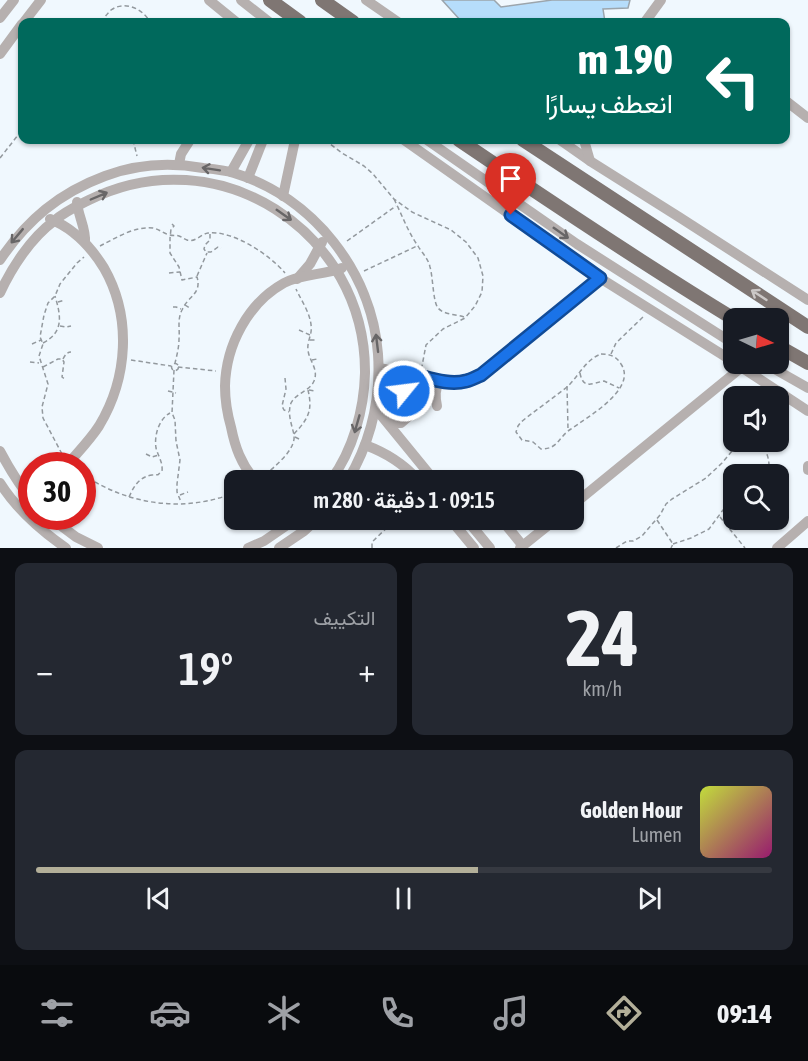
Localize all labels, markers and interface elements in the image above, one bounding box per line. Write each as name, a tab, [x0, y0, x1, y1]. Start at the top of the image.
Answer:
text: 190 m	[578, 35, 673, 83]
icon: left	[694, 42, 772, 120]
text: انعطف يسارًا	[545, 88, 673, 119]
pin	[485, 153, 536, 215]
icon: arrive	[494, 162, 527, 195]
one-way arrow	[202, 164, 222, 175]
one-way arrow	[89, 189, 107, 201]
one-way arrow	[275, 209, 291, 221]
one-way arrow	[552, 227, 569, 239]
one-way arrow	[11, 228, 24, 244]
one-way arrow	[751, 289, 768, 301]
north arrow	[723, 308, 789, 374]
map controls	[723, 308, 789, 530]
one-way arrow	[371, 334, 382, 354]
position arrow	[372, 359, 436, 423]
button: sound	[723, 386, 789, 452]
one-way arrow	[351, 414, 362, 433]
speed limit sign: 30	[18, 452, 96, 530]
button: search	[723, 464, 789, 530]
text: 09:15 · 1 دقيقة · 280 m	[313, 487, 495, 513]
text: 24	[566, 593, 639, 683]
text: التكييف	[313, 606, 376, 629]
text: 19°	[178, 643, 233, 695]
text: −	[36, 651, 53, 689]
text: +	[358, 651, 375, 689]
text: km/h	[582, 677, 622, 700]
text: Golden Hour	[580, 797, 682, 823]
text: Lumen	[631, 823, 682, 846]
icon: previous	[142, 882, 175, 915]
icon: pause	[387, 882, 420, 915]
icon: next	[633, 882, 666, 915]
icon: filters	[36, 992, 78, 1034]
icon: car	[149, 992, 191, 1034]
icon: climate	[263, 992, 305, 1034]
icon: phone	[376, 992, 418, 1034]
icon: music	[490, 992, 532, 1034]
icon: directions	[603, 992, 645, 1034]
text: 09:14	[717, 998, 772, 1029]

